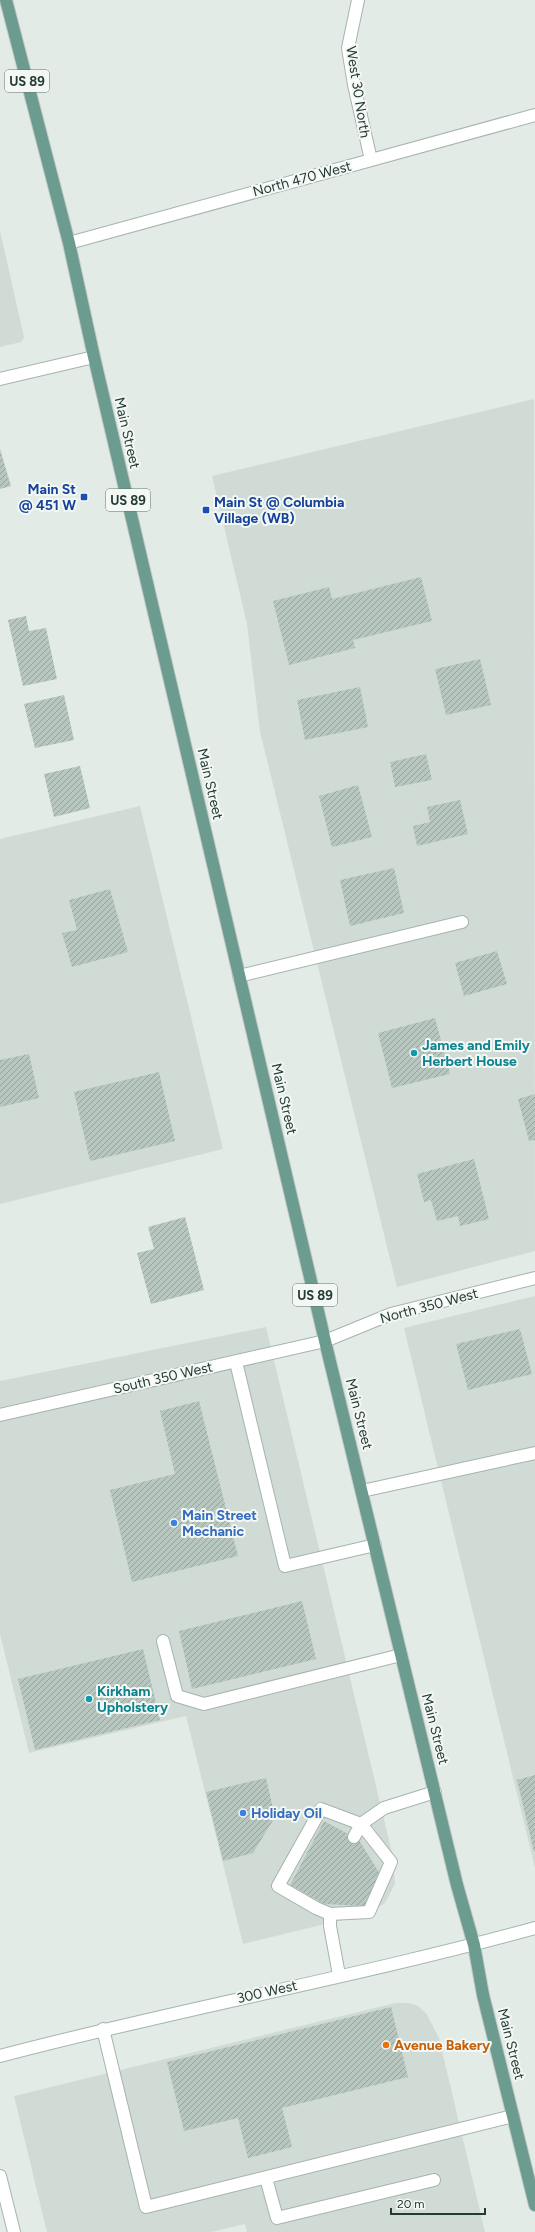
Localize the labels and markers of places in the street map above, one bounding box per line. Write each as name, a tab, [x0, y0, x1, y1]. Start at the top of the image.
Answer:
place label: Main St @ 451 W	[19, 481, 76, 514]
marker: Main St @ 451 W	[79, 492, 89, 502]
place label: Main St @ Columbia Village (WB)	[214, 494, 344, 527]
marker: Main St @ Columbia Village (WB)	[201, 505, 211, 515]
place label: James and Emily Herbert House	[422, 1037, 531, 1070]
marker: James and Emily Herbert House	[409, 1048, 419, 1058]
place label: Main Street Mechanic	[182, 1507, 257, 1540]
marker: Main Street Mechanic	[169, 1518, 179, 1528]
place label: Kirkham Upholstery	[97, 1683, 169, 1716]
marker: Kirkham Upholstery	[84, 1694, 94, 1704]
place label: Holiday Oil	[251, 1805, 322, 1822]
marker: Holiday Oil	[238, 1808, 248, 1818]
place label: Avenue Bakery	[394, 2037, 491, 2054]
marker: Avenue Bakery	[381, 2040, 391, 2050]

